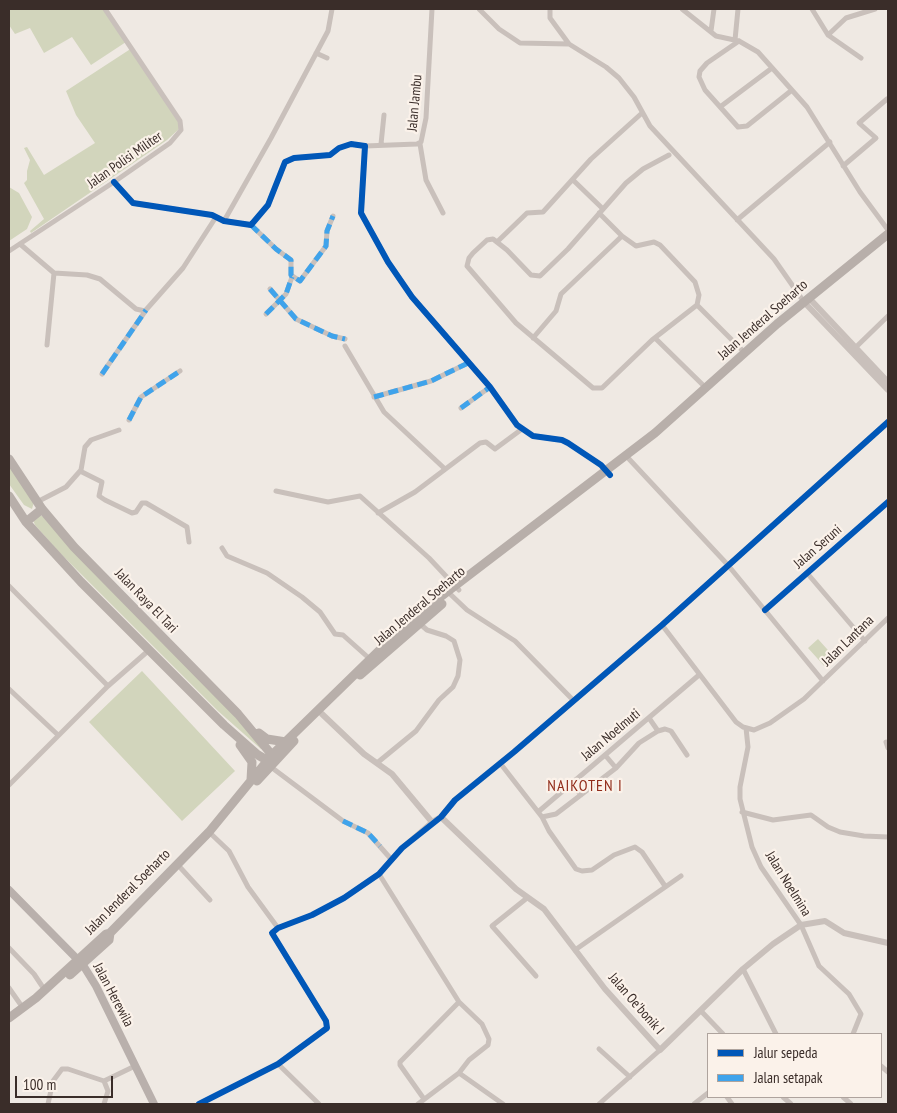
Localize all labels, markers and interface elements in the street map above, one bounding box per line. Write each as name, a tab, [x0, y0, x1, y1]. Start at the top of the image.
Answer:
street label: Jalan Jambu	[404, 74, 426, 132]
street label: Jalan Polisi Militer	[84, 128, 166, 192]
street label: Jalan Jenderal Soeharto	[715, 276, 811, 364]
street label: Jalan Seruni	[791, 522, 845, 572]
street label: Jalan Jenderal Soeharto	[371, 563, 469, 649]
street label: Jalan Raya El Tari	[111, 565, 181, 637]
street label: Jalan Lantana	[819, 612, 877, 670]
street label: Jalan Noelmuti	[578, 706, 644, 764]
district label: NAIKOTEN I	[546, 776, 624, 796]
street label: Jalan Jenderal Soeharto	[82, 846, 174, 938]
street label: Jalan Noelmina	[761, 848, 815, 920]
street label: Jalan Herewila	[89, 960, 137, 1030]
street label: Jalan Oe'bonik I	[605, 970, 667, 1038]
legend	[707, 1033, 882, 1098]
text: Jalur sepeda	[754, 1043, 817, 1062]
scale bar	[18, 1066, 115, 1098]
text: Jalan setapak	[754, 1068, 823, 1087]
text: 100 m	[23, 1075, 56, 1094]

